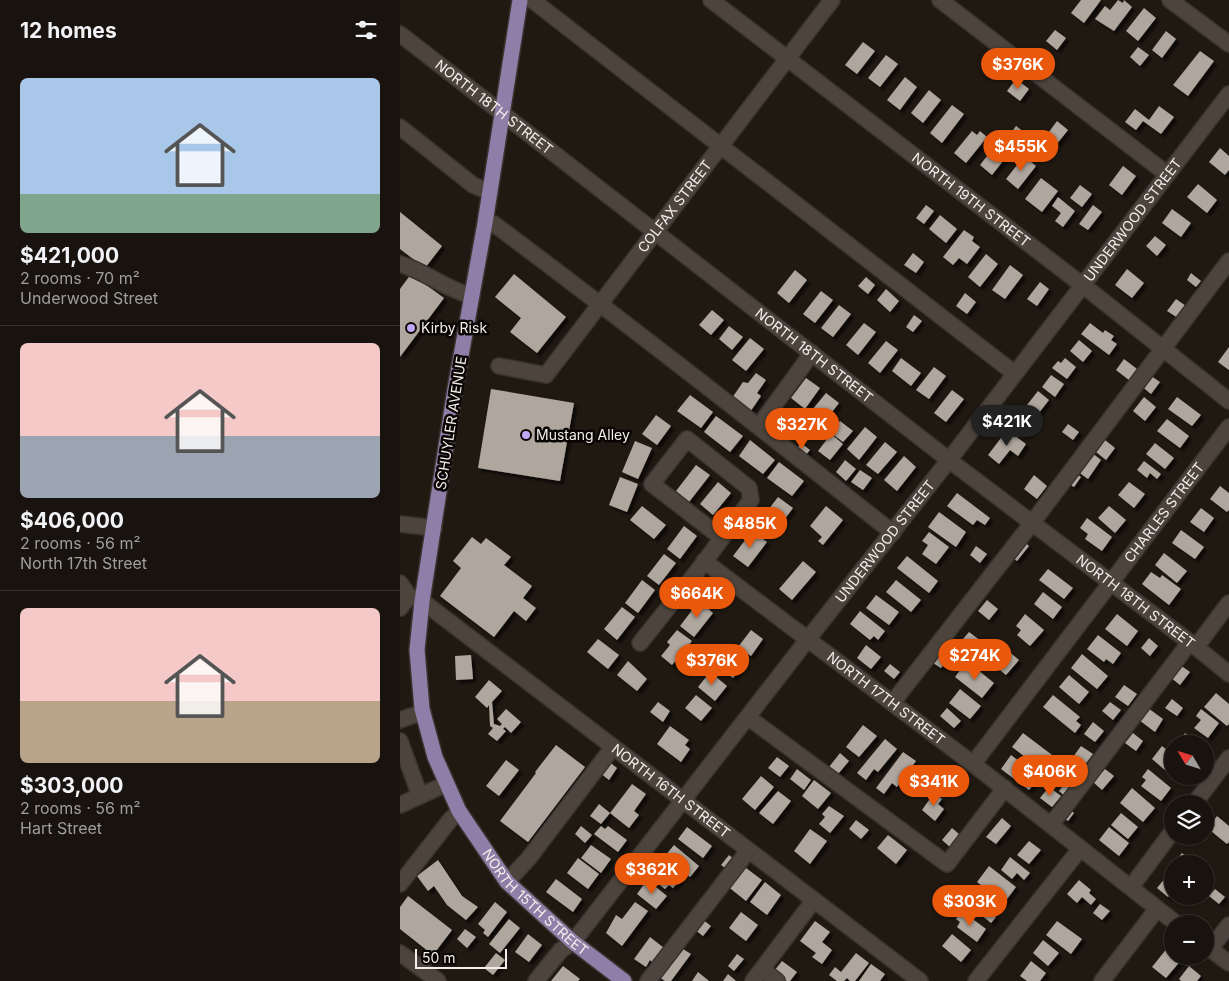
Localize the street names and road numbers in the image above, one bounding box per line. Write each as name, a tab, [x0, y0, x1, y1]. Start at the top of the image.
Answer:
street label: NORTH 18TH STREET	[432, 56, 557, 158]
street label: NORTH 19TH STREET	[909, 149, 1034, 250]
street label: UNDERWOOD STREET	[1080, 154, 1185, 285]
street label: COLFAX STREET	[634, 156, 715, 256]
street label: NORTH 18TH STREET	[752, 304, 877, 406]
street label: SCHUYLER AVENUE	[432, 355, 469, 491]
street label: CHARLES STREET	[1120, 459, 1207, 566]
street label: UNDERWOOD STREET	[831, 477, 938, 606]
street label: NORTH 18TH STREET	[1073, 551, 1199, 651]
street label: NORTH 17TH STREET	[824, 648, 949, 748]
street label: NORTH 16TH STREET	[609, 740, 734, 841]
street label: NORTH 15TH STREET	[479, 845, 592, 959]

